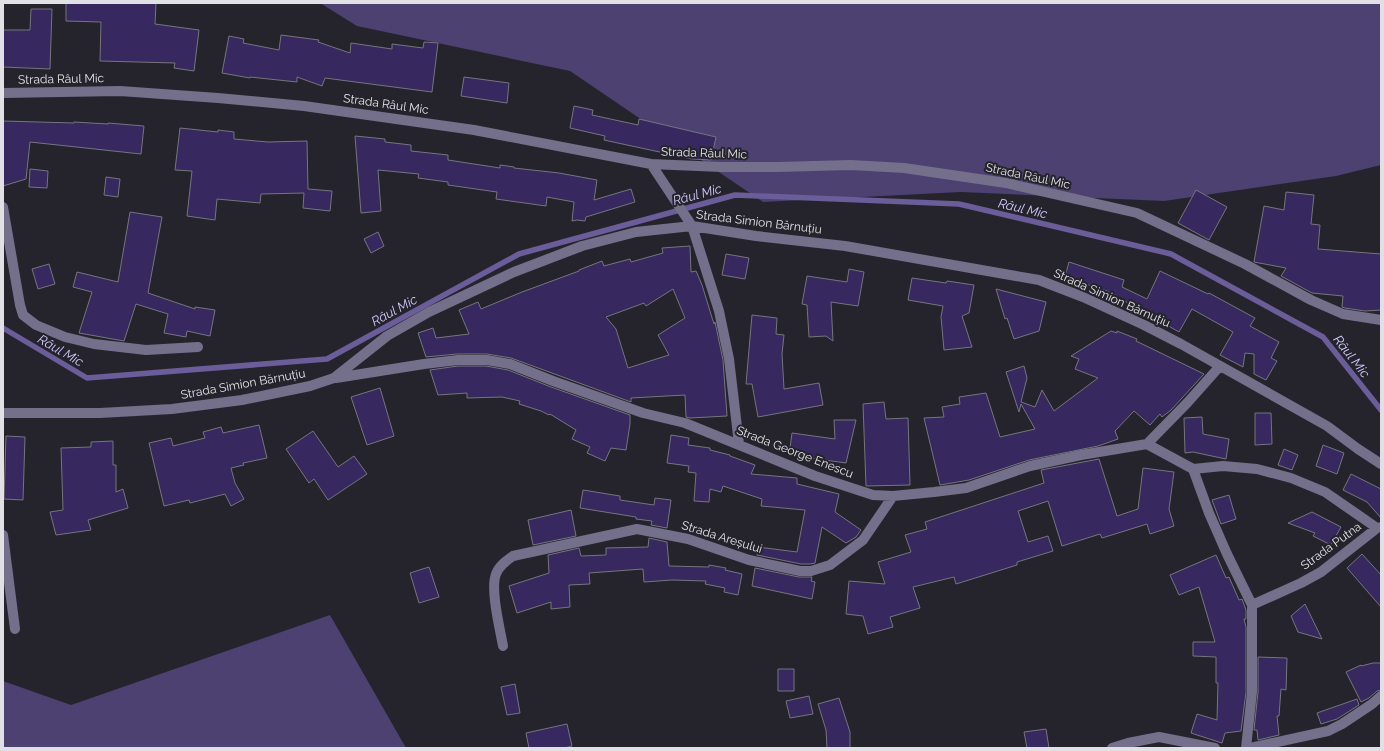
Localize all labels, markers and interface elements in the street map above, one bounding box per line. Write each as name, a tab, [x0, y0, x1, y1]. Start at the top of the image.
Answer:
street label: Strada Râul Mic	[18, 71, 105, 87]
street label: Strada Râul Mic	[342, 91, 430, 117]
street label: Strada Râul Mic	[661, 145, 748, 162]
street label: Strada Râul Mic	[984, 160, 1072, 192]
water label: Râul Mic	[671, 181, 723, 208]
water label: Râul Mic	[997, 196, 1049, 221]
street label: Strada Simion Bărnuțiu	[695, 207, 823, 237]
street label: Strada Simion Bărnuțiu	[1051, 266, 1173, 330]
water label: Râul Mic	[369, 292, 420, 329]
water label: Râul Mic	[35, 331, 86, 370]
water label: Râul Mic	[1330, 332, 1373, 381]
street label: Strada Simion Bărnuțiu	[180, 366, 306, 402]
street label: Strada George Enescu	[735, 423, 855, 481]
street label: Strada Areșului	[680, 518, 764, 556]
street label: Strada Putna	[1298, 519, 1364, 573]

